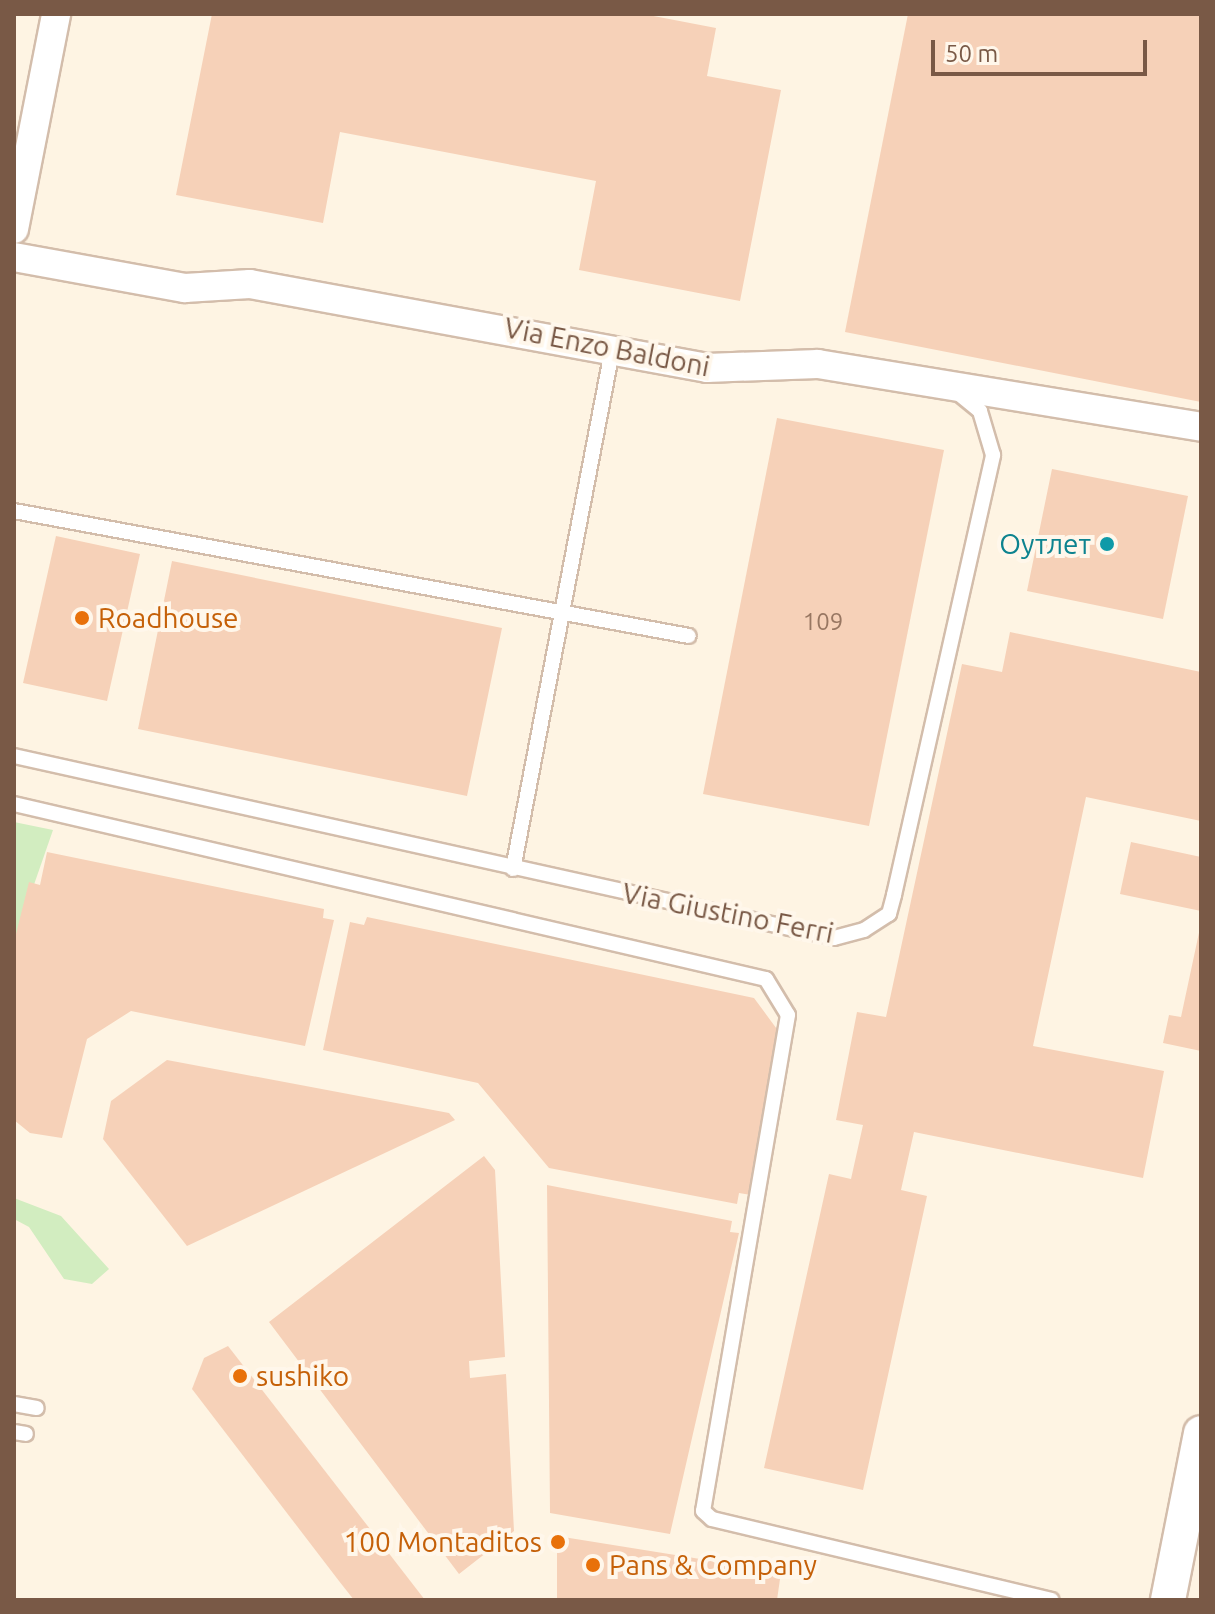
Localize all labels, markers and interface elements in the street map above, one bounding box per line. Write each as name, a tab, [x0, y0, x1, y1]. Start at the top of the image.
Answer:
scale bar	[935, 24, 1151, 74]
text: 50 m	[945, 40, 998, 67]
street label: Via Enzo Baldoni	[501, 311, 713, 383]
place label: Оутлет	[999, 527, 1091, 561]
marker: Оутлет	[1098, 535, 1116, 553]
place label: Roadhouse	[98, 601, 239, 635]
house number: 109	[803, 608, 843, 636]
marker: Roadhouse	[73, 609, 91, 627]
street label: Via Giustino Ferri	[619, 876, 837, 950]
place label: sushiko	[256, 1359, 349, 1393]
marker: sushiko	[231, 1367, 249, 1385]
place label: 100 Montaditos	[344, 1525, 542, 1559]
marker: 100 Montaditos	[549, 1533, 567, 1551]
place label: Pans & Company	[609, 1548, 817, 1582]
marker: Pans & Company	[584, 1556, 602, 1574]

